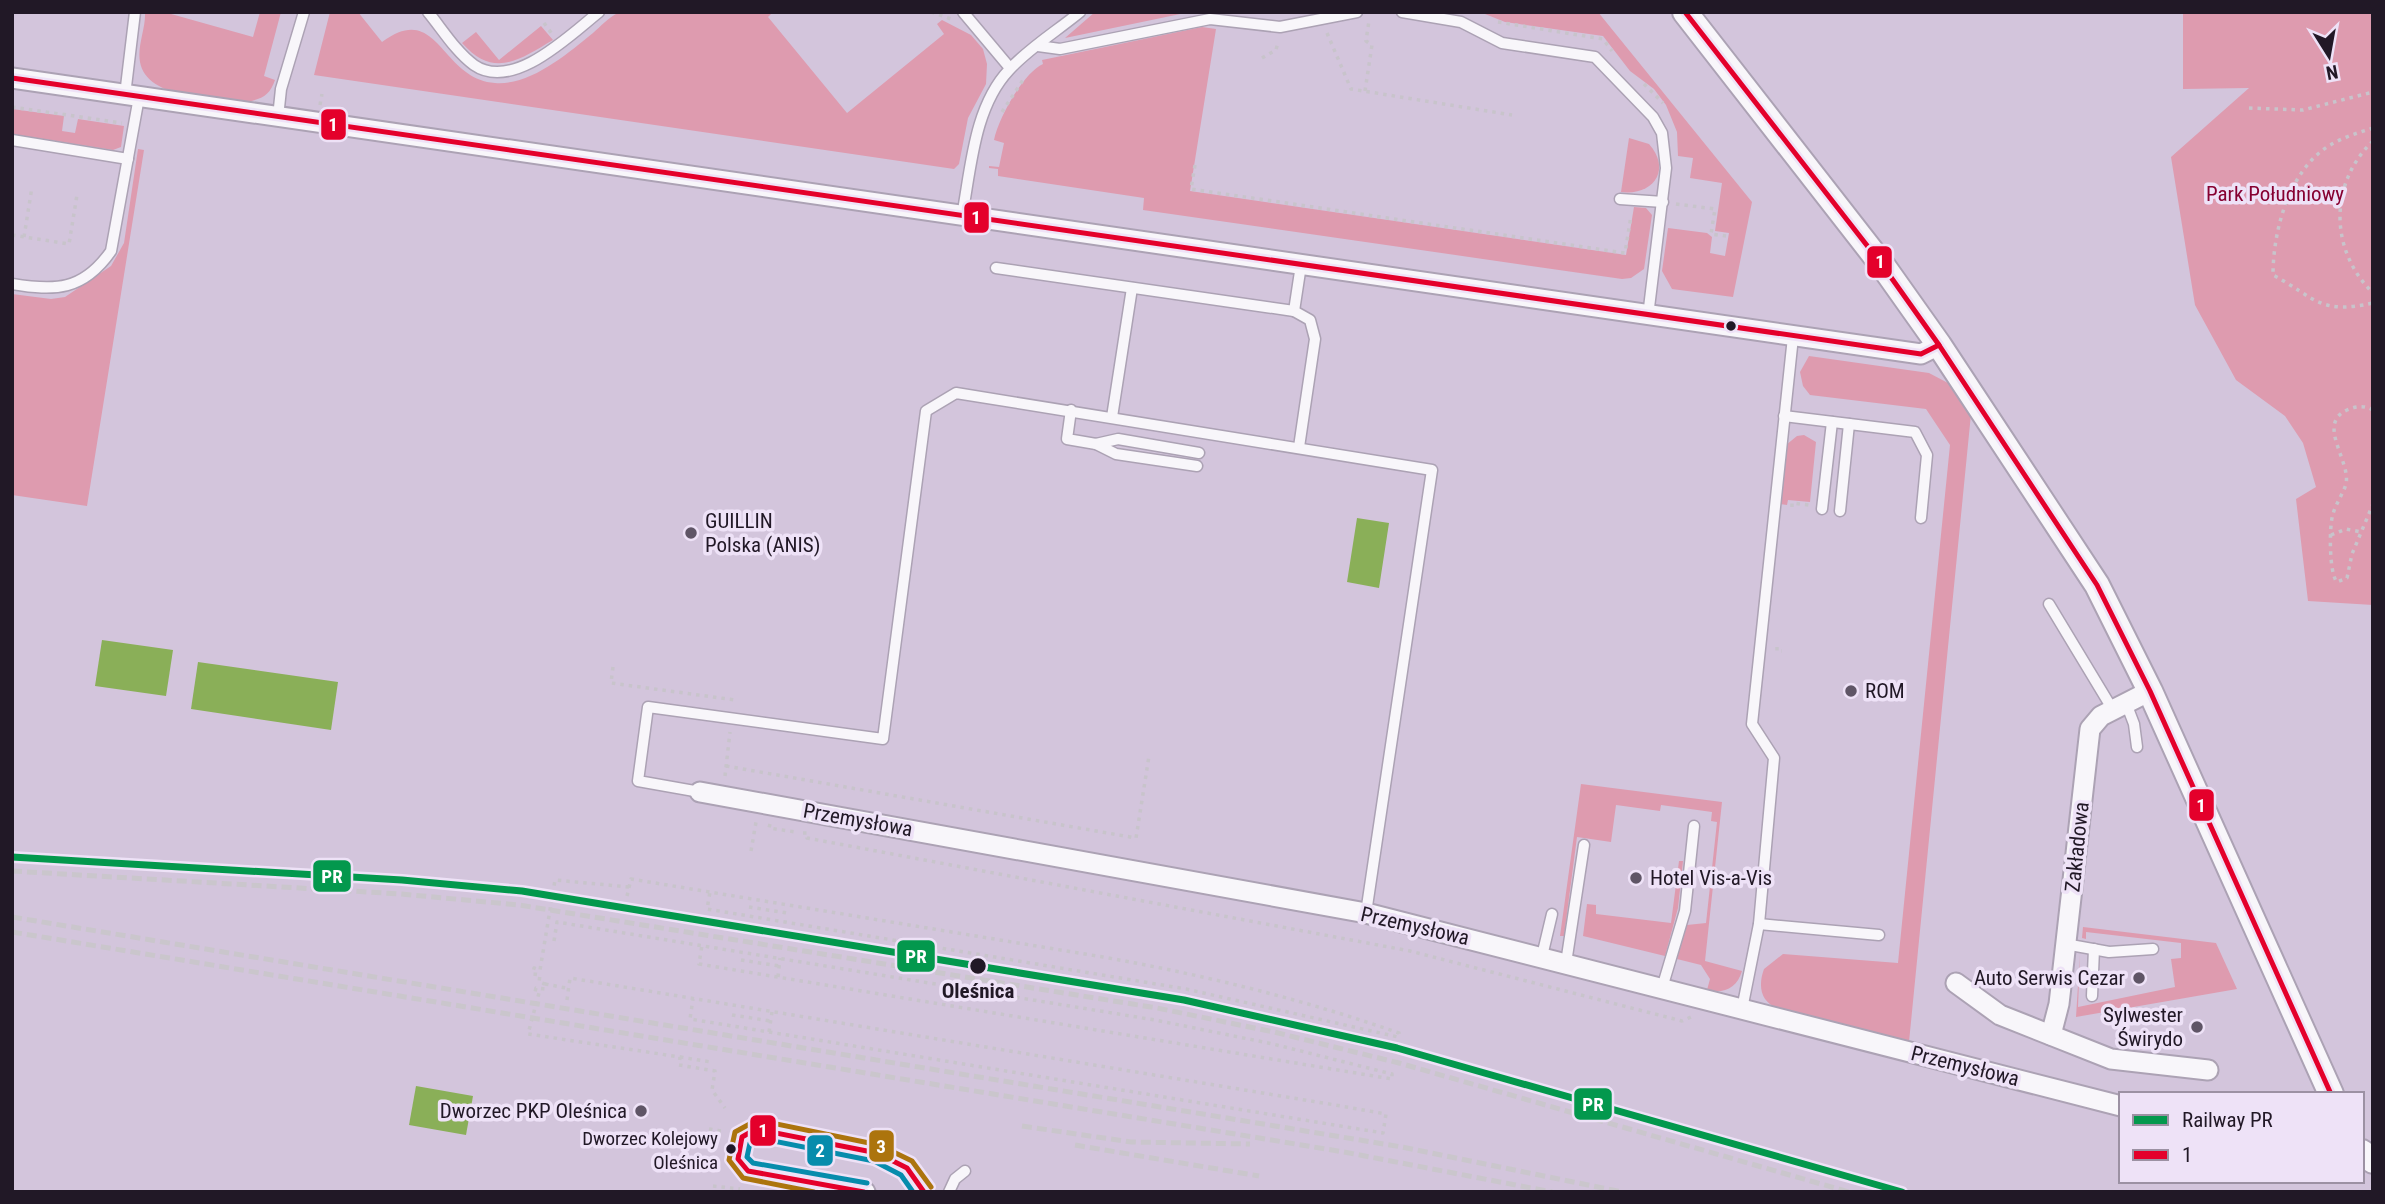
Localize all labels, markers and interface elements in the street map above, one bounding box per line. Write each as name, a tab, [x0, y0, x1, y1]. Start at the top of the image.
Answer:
north arrow	[2294, 21, 2364, 91]
text: N	[2324, 60, 2340, 85]
line badge: 1	[320, 108, 347, 141]
text: 1	[328, 113, 338, 136]
park label: Park Południowy	[2206, 182, 2344, 206]
line badge: 1	[963, 201, 990, 234]
text: 1	[971, 206, 981, 229]
line badge: 1	[1866, 245, 1893, 279]
text: 1	[1875, 250, 1885, 273]
unlabelled marker	[1724, 319, 1738, 333]
place label: GUILLIN Polska (ANIS)	[705, 509, 820, 557]
marker: GUILLIN Polska (ANIS)	[683, 525, 699, 541]
place label: ROM	[1865, 679, 1905, 703]
marker: ROM	[1843, 683, 1859, 699]
line badge: 1	[2188, 788, 2215, 822]
text: 1	[2196, 794, 2206, 817]
street label: Przemysłowa	[801, 799, 915, 841]
street label: Zakładowa	[2060, 801, 2094, 893]
line badge: PR	[312, 859, 352, 893]
text: PR	[321, 865, 343, 888]
place label: Hotel Vis-a-Vis	[1650, 866, 1772, 890]
marker: Hotel Vis-a-Vis	[1628, 870, 1644, 886]
street label: Przemysłowa	[1358, 902, 1472, 950]
line badge: PR	[896, 939, 936, 973]
text: PR	[905, 945, 927, 968]
marker: Oleśnica	[968, 956, 988, 976]
place label: Auto Serwis Cezar	[1974, 966, 2125, 990]
marker: Auto Serwis Cezar	[2131, 970, 2147, 986]
place label: Oleśnica	[942, 979, 1014, 1003]
place label: Sylwester Świrydo	[2103, 1003, 2183, 1051]
marker: Sylwester Świrydo	[2189, 1019, 2205, 1035]
street label: Przemysłowa	[1908, 1041, 2022, 1091]
line badge: PR	[1573, 1087, 1613, 1121]
legend	[2119, 1092, 2364, 1183]
text: PR	[1582, 1093, 1604, 1116]
place label: Dworzec PKP Oleśnica	[440, 1099, 627, 1123]
marker: Dworzec PKP Oleśnica	[633, 1103, 649, 1119]
text: Railway PR	[2182, 1108, 2273, 1132]
line badge: 1	[749, 1114, 777, 1147]
text: 1	[758, 1119, 768, 1142]
place label: Dworzec Kolejowy Oleśnica	[582, 1127, 718, 1174]
line badge: 3	[868, 1129, 895, 1163]
line badge: 2	[806, 1134, 834, 1167]
text: 3	[876, 1135, 886, 1158]
text: 2	[815, 1139, 825, 1162]
marker: Dworzec Kolejowy Oleśnica	[724, 1142, 738, 1156]
text: 1	[2182, 1143, 2192, 1167]

